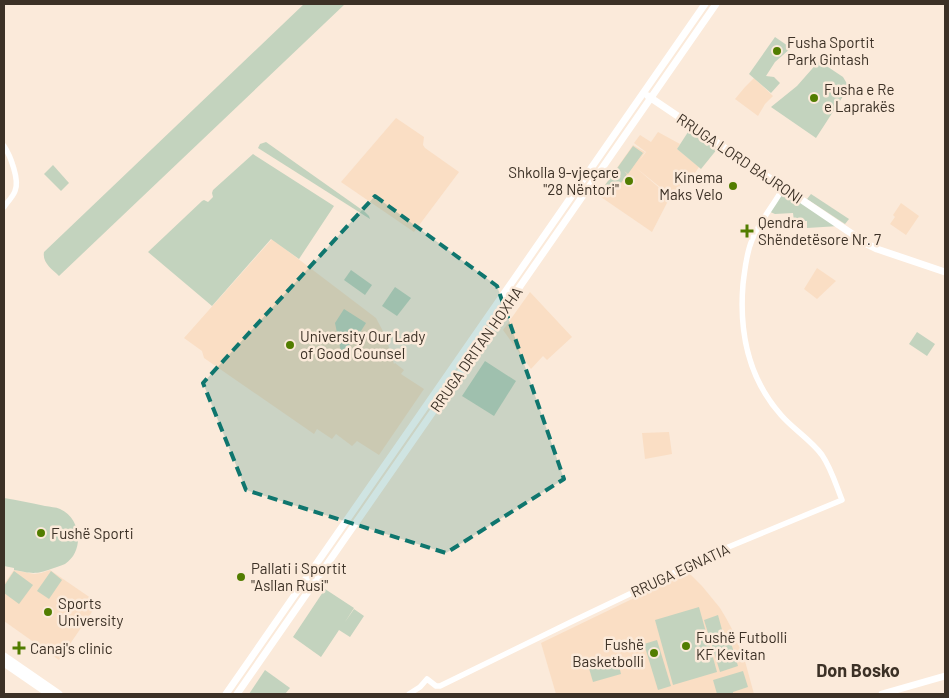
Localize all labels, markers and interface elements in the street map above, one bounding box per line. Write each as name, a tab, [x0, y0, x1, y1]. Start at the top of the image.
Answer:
place label: Fusha Sportit Park Gintash	[787, 33, 875, 68]
marker: Fusha Sportit Park Gintash	[771, 45, 783, 57]
place label: Fusha e Re e Laprakës	[824, 80, 895, 115]
marker: Fusha e Re e Laprakës	[808, 92, 820, 104]
street label: RRUGA LORD BAJRONI	[674, 109, 806, 207]
place label: Shkolla 9-vjeçare "28 Nëntori"	[508, 163, 619, 198]
place label: Kinema Maks Velo	[659, 168, 723, 203]
marker: Shkolla 9-vjeçare "28 Nëntori"	[623, 175, 635, 187]
marker: Kinema Maks Velo	[727, 180, 739, 192]
place label: Qendra Shëndetësore Nr. 7	[758, 213, 881, 248]
marker: Qendra Shëndetësore Nr. 7	[740, 224, 754, 238]
street label: RRUGA DRITAN HOXHA	[426, 283, 526, 415]
place label: University Our Lady of Good Counsel	[300, 327, 426, 362]
marker: University Our Lady of Good Counsel	[284, 339, 296, 351]
place label: Fushë Sporti	[51, 524, 134, 542]
marker: Fushë Sporti	[35, 527, 47, 539]
street label: RRUGA EGNATIA	[628, 539, 732, 601]
place label: Pallati i Sportit "Asllan Rusi"	[251, 559, 347, 594]
marker: Pallati i Sportit "Asllan Rusi"	[235, 571, 247, 583]
place label: Sports University	[58, 594, 123, 629]
marker: Sports University	[42, 606, 54, 618]
place label: Fushë Futbolli KF Kevitan	[696, 628, 787, 663]
place label: Fushë Basketbolli	[572, 635, 644, 670]
place label: Canaj's clinic	[30, 639, 113, 657]
marker: Fushë Futbolli KF Kevitan	[680, 640, 692, 652]
marker: Canaj's clinic	[12, 641, 26, 655]
marker: Fushë Basketbolli	[648, 647, 660, 659]
district label: Don Bosko	[816, 659, 900, 681]

